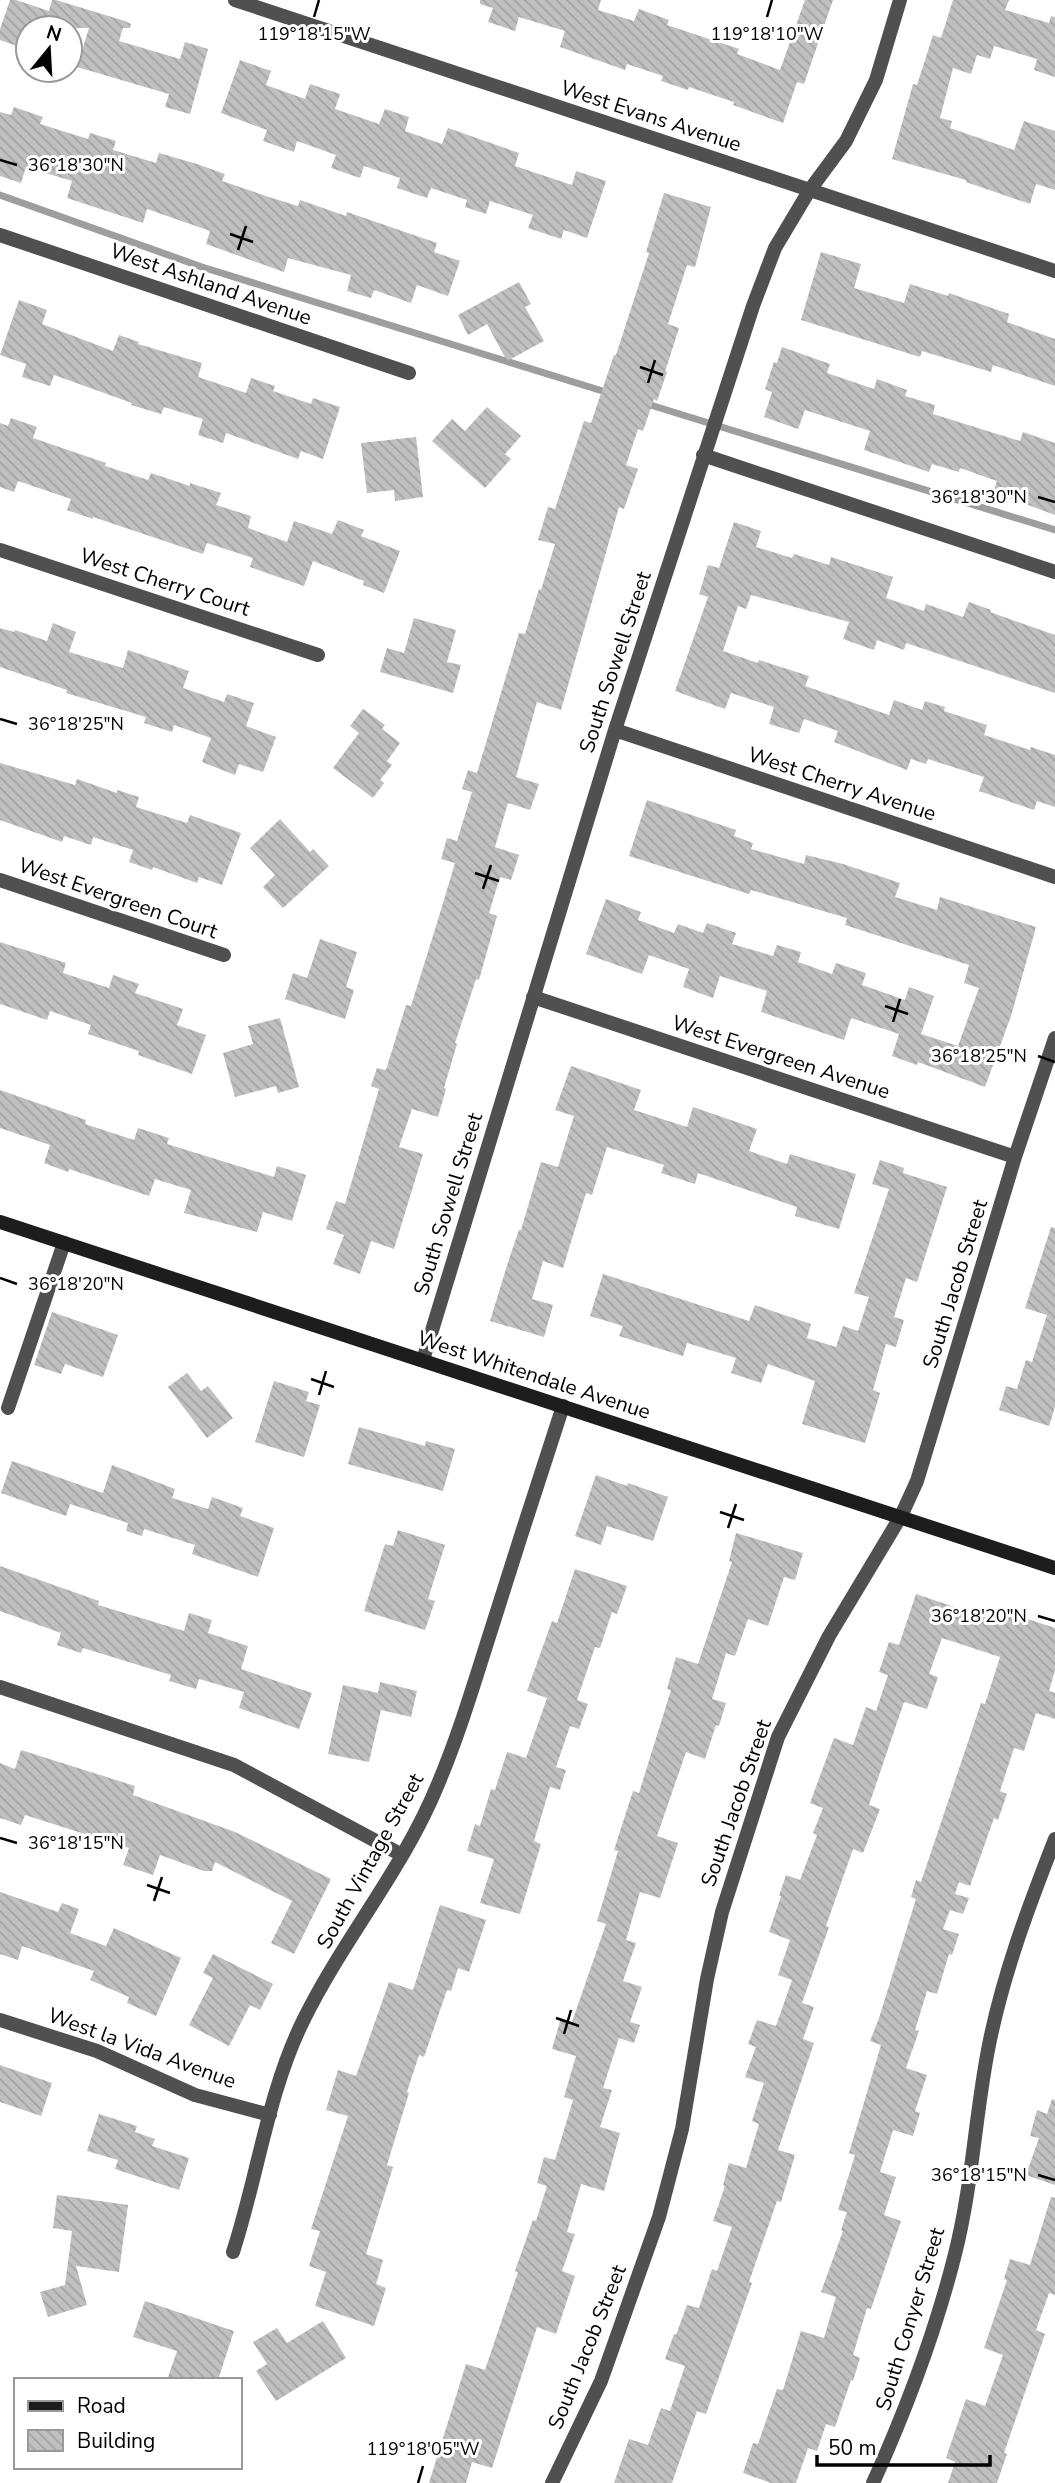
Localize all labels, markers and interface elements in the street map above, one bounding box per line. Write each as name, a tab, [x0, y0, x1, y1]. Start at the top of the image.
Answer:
north arrow	[14, 14, 84, 84]
text: N	[43, 19, 65, 48]
text: 119°18'15"W	[257, 22, 371, 46]
text: 119°18'10"W	[710, 22, 824, 46]
street label: West Evans Avenue	[557, 74, 745, 158]
text: 36°18'30"N	[28, 153, 124, 177]
street label: West Ashland Avenue	[107, 236, 315, 332]
text: 36°18'30"N	[931, 485, 1027, 509]
street label: West Cherry Court	[76, 541, 254, 623]
street label: South Sowell Street	[572, 567, 658, 756]
text: 36°18'25"N	[28, 712, 124, 736]
street label: West Cherry Avenue	[744, 740, 940, 828]
street label: West Evergreen Court	[15, 851, 222, 945]
street label: West Evergreen Avenue	[668, 1008, 894, 1106]
text: 36°18'25"N	[931, 1044, 1027, 1068]
street label: South Sowell Street	[407, 1109, 489, 1299]
street label: South Jacob Street	[916, 1196, 994, 1372]
text: 36°18'20"N	[28, 1272, 124, 1296]
street label: West Whitendale Avenue	[414, 1324, 654, 1426]
text: 36°18'20"N	[931, 1604, 1027, 1628]
street label: South Jacob Street	[694, 1715, 778, 1890]
street label: South Vintage Street	[310, 1768, 430, 1954]
text: 36°18'15"N	[28, 1831, 124, 1855]
street label: West la Vida Avenue	[44, 2001, 240, 2095]
text: 36°18'15"N	[931, 2163, 1027, 2187]
street label: South Conyer Street	[869, 2223, 951, 2414]
street label: South Jacob Street	[541, 2260, 633, 2433]
legend	[14, 2378, 242, 2469]
text: Road	[77, 2392, 126, 2420]
scale bar	[817, 2424, 990, 2468]
text: Building	[77, 2427, 155, 2455]
text: 50 m	[828, 2434, 877, 2462]
text: 119°18'05"W	[366, 2437, 480, 2461]

